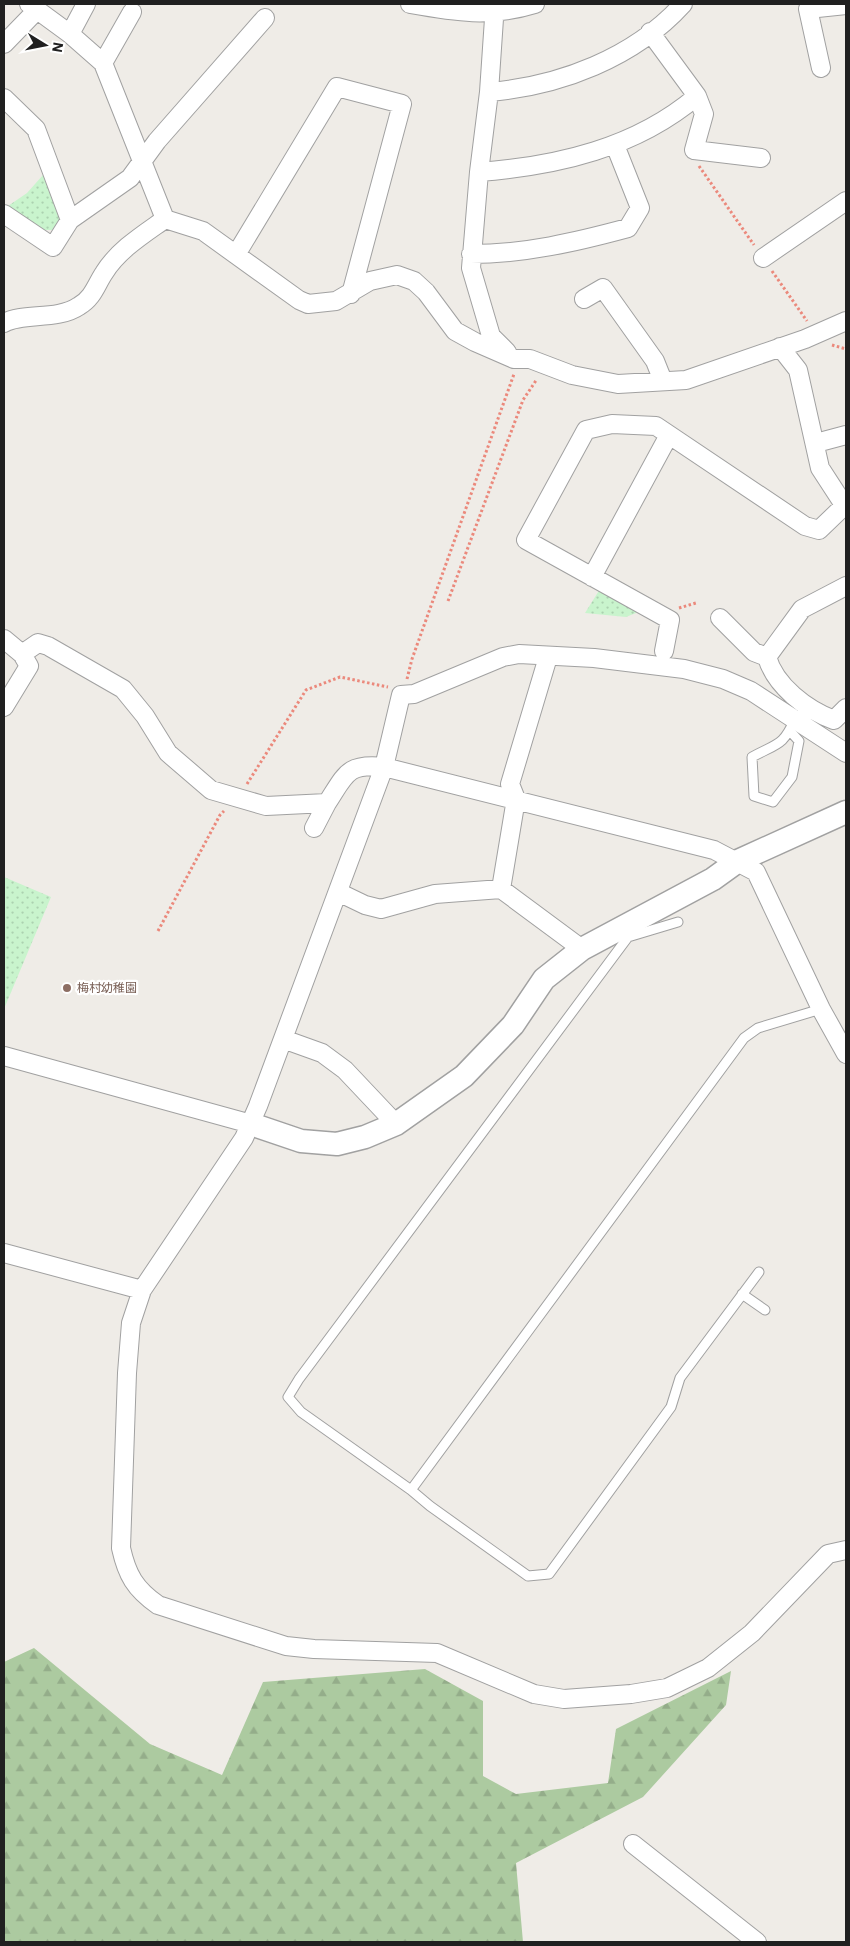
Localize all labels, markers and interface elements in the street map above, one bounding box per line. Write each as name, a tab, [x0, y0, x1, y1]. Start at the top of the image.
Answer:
north arrow	[20, 20, 70, 70]
text: N	[48, 41, 68, 54]
place label: 梅村幼稚園	[77, 980, 137, 995]
marker: 梅村幼稚園	[61, 982, 73, 994]

